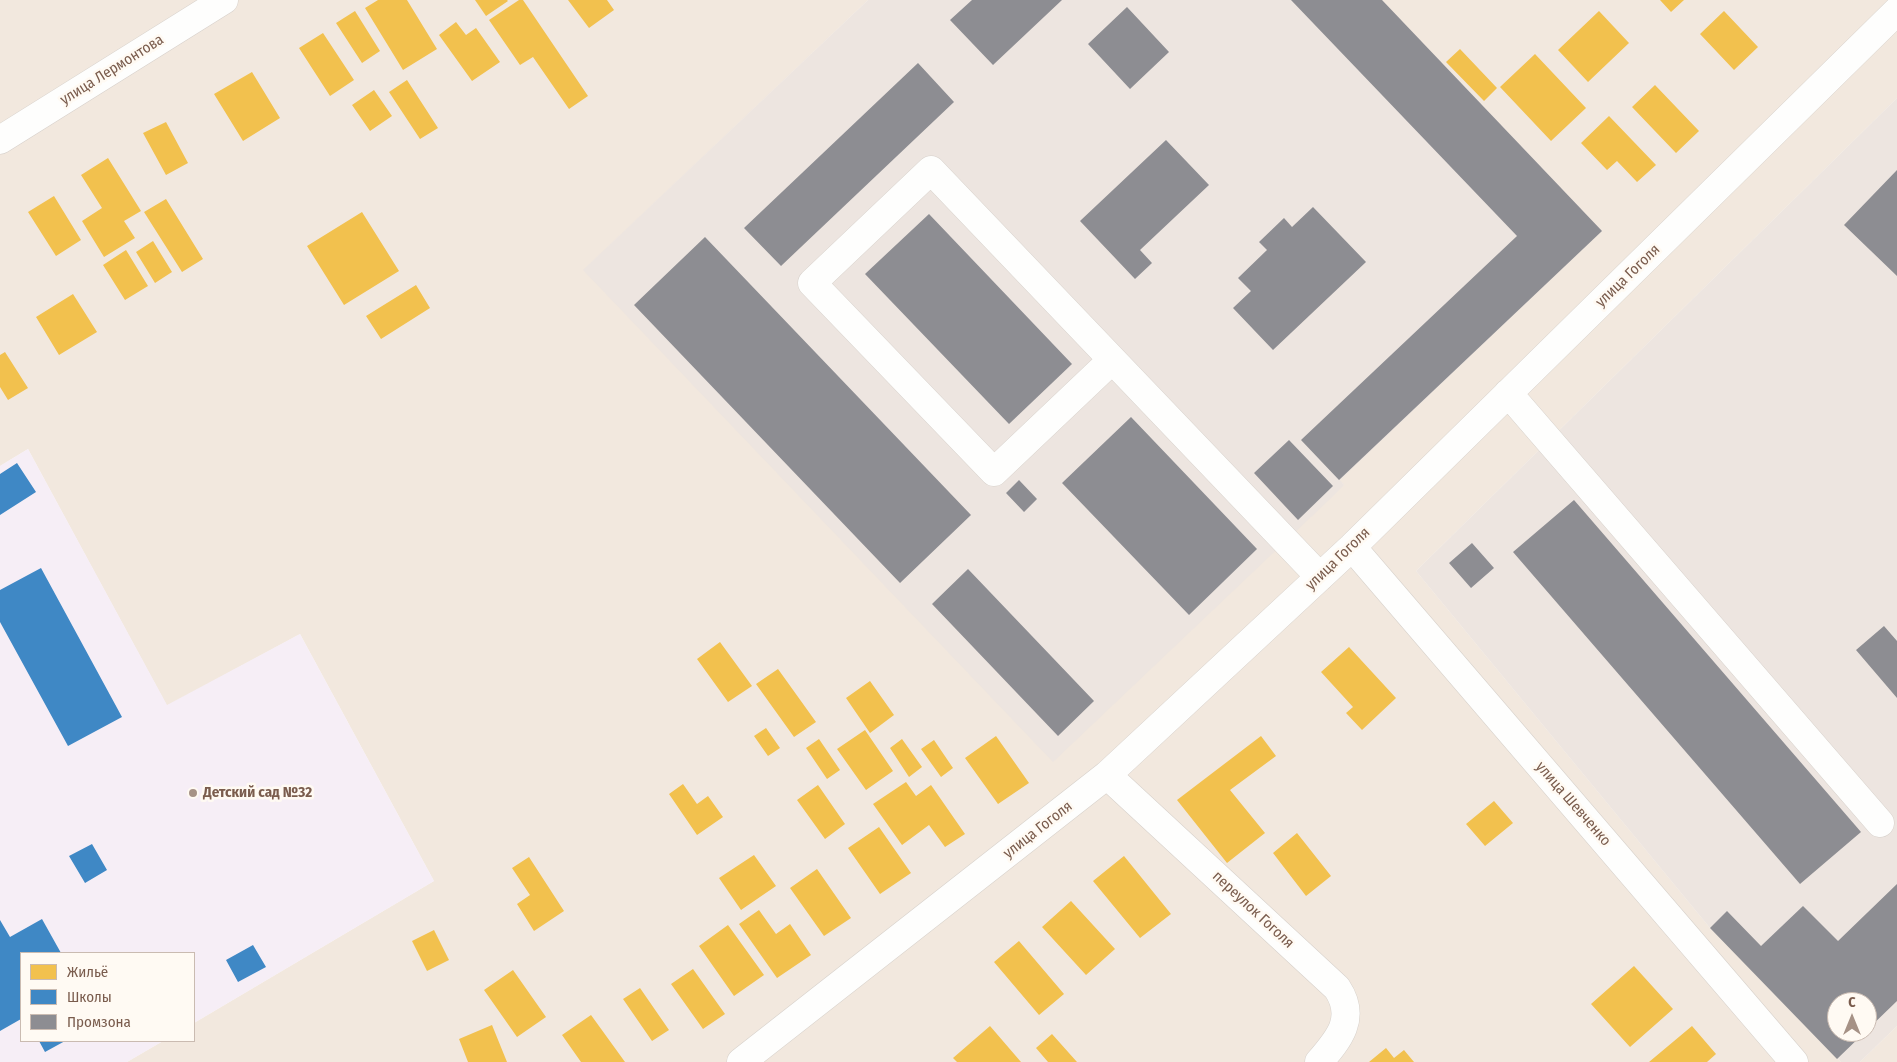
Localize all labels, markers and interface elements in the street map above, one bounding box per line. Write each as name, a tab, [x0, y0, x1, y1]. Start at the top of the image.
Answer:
street label: улица Лермонтова	[57, 31, 167, 109]
street label: улица Гоголя	[1592, 241, 1664, 311]
street label: улица Гоголя	[1302, 524, 1374, 594]
street label: улица Шевченко	[1532, 758, 1614, 850]
place label: Детский сад №32	[203, 784, 312, 802]
marker: Детский сад №32	[187, 787, 199, 799]
street label: улица Гоголя	[1000, 797, 1076, 863]
street label: переулок Гоголя	[1208, 868, 1298, 952]
legend	[20, 952, 195, 1042]
text: Жильё	[67, 963, 108, 981]
text: Школы	[67, 988, 112, 1006]
north arrow	[1827, 992, 1877, 1042]
text: С	[1848, 994, 1856, 1011]
text: Промзона	[67, 1013, 131, 1031]

